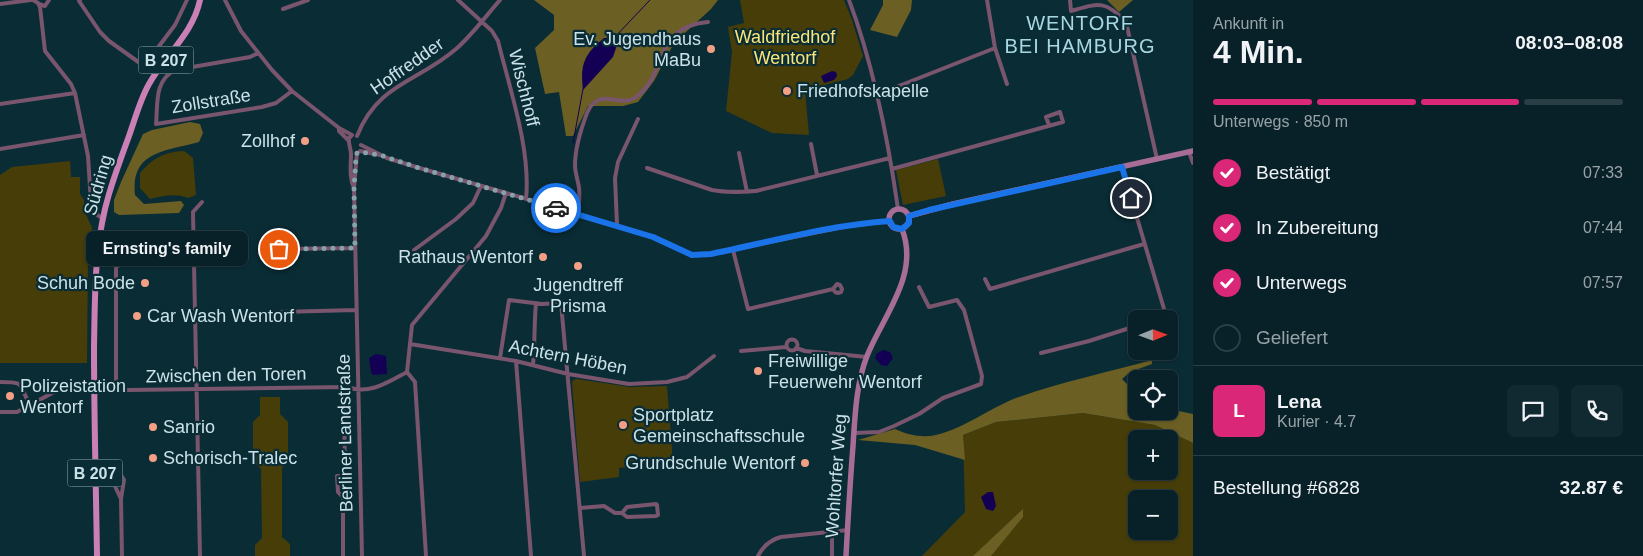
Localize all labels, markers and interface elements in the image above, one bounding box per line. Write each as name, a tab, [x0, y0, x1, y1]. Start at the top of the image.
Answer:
district label: WENTORF BEI HAMBURG	[1004, 12, 1156, 57]
text: Ankunft in	[1213, 15, 1284, 32]
park label: Waldfriedhof Wentorf	[735, 27, 836, 68]
place label: Ev. Jugendhaus MaBu	[573, 29, 701, 70]
text: 08:03–08:08	[1515, 32, 1623, 53]
street label: Hoffredder	[367, 34, 447, 98]
text: 4 Min.	[1213, 34, 1304, 70]
marker: Ev. Jugendhaus MaBu	[705, 43, 717, 55]
road number: B 207	[138, 46, 194, 74]
street label: Wischhoff	[505, 47, 543, 130]
place label: Friedhofskapelle	[797, 81, 929, 101]
street label: Zollstraße	[170, 85, 252, 117]
marker: Friedhofskapelle	[781, 85, 793, 97]
text: Unterwegs · 850 m	[1213, 113, 1348, 130]
place label: Zollhof	[241, 131, 296, 151]
marker: Zollhof	[299, 135, 311, 147]
street label: Südring	[80, 152, 116, 218]
icon: check	[1213, 159, 1241, 187]
text: Bestätigt	[1256, 162, 1330, 183]
text: 07:33	[1583, 164, 1623, 181]
pin	[1110, 177, 1152, 219]
courier	[531, 183, 581, 233]
icon: home	[1117, 184, 1145, 212]
icon: car	[542, 194, 570, 222]
icon: check	[1213, 214, 1241, 242]
text: In Zubereitung	[1256, 217, 1379, 238]
text: 07:44	[1583, 219, 1623, 236]
pin	[258, 228, 300, 270]
callout: Ernsting's family	[86, 232, 249, 266]
icon: bag	[265, 235, 293, 263]
text: Ernsting's family	[103, 240, 231, 257]
place label: Rathaus Wentorf	[398, 247, 534, 267]
marker: Rathaus Wentorf	[537, 251, 549, 263]
marker: Jugendtreff Prisma	[572, 260, 584, 272]
icon: check	[1213, 269, 1241, 297]
text: Unterwegs	[1256, 272, 1347, 293]
place label: Schuh Bode	[37, 273, 135, 293]
text: 07:57	[1583, 274, 1623, 291]
place label: Jugendtreff Prisma	[533, 275, 624, 316]
marker: Schuh Bode	[139, 277, 151, 289]
place label: Car Wash Wentorf	[147, 306, 295, 326]
marker: Car Wash Wentorf	[131, 310, 143, 322]
north arrow	[1128, 310, 1178, 360]
map controls	[1128, 310, 1178, 540]
text: Geliefert	[1256, 327, 1328, 348]
street label: Achtern Höben	[507, 336, 629, 378]
place label: Freiwillige Feuerwehr Wentorf	[768, 351, 923, 392]
street label: Berliner Landstraße	[334, 354, 356, 512]
street label: Zwischen den Toren	[145, 364, 307, 386]
marker: Freiwillige Feuerwehr Wentorf	[752, 365, 764, 377]
button: locate	[1128, 370, 1178, 420]
place label: Polizeistation Wentorf	[20, 376, 126, 417]
button: chat	[1507, 385, 1559, 437]
button: phone	[1571, 385, 1623, 437]
marker: Polizeistation Wentorf	[4, 390, 16, 402]
text: Lena	[1277, 391, 1321, 412]
text: L	[1233, 400, 1245, 421]
place label: Sportplatz Gemeinschaftsschule	[633, 405, 805, 446]
street label: Wohltorfer Weg	[822, 413, 850, 539]
text: Kurier · 4.7	[1277, 413, 1356, 430]
place label: Sanrio	[163, 417, 215, 437]
marker: Sportplatz Gemeinschaftsschule	[617, 419, 629, 431]
marker: Sanrio	[147, 421, 159, 433]
button: +	[1128, 430, 1178, 480]
place label: Schorisch-Tralec	[163, 448, 297, 468]
marker: Schorisch-Tralec	[147, 452, 159, 464]
place label: Grundschule Wentorf	[625, 453, 796, 473]
marker: Grundschule Wentorf	[799, 457, 811, 469]
road number: B 207	[68, 459, 122, 486]
text: Bestellung #6828	[1213, 477, 1360, 498]
text: 32.87 €	[1560, 477, 1623, 498]
button: −	[1128, 490, 1178, 540]

